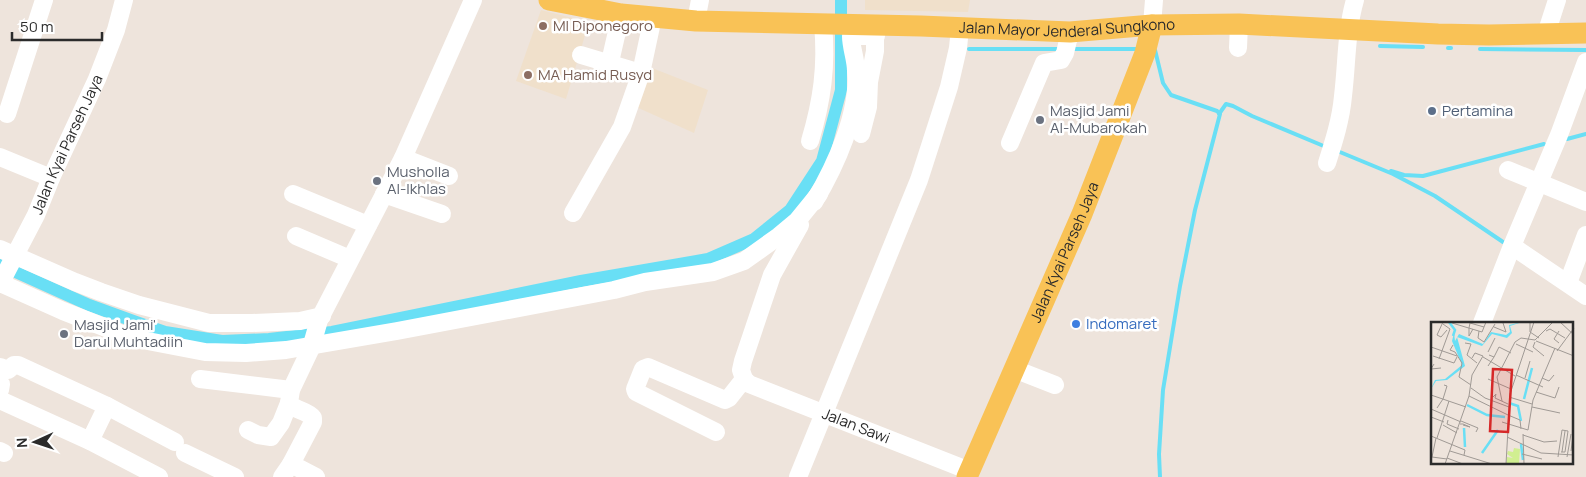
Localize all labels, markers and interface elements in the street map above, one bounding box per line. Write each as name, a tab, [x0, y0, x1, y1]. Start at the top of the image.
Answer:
scale bar	[12, 10, 102, 42]
street label: Jalan Mayor Jenderal Sungkono	[959, 14, 1175, 42]
place label: MI Diponegoro	[553, 15, 653, 36]
text: 50 m	[20, 16, 54, 37]
marker: MI Diponegoro	[537, 20, 549, 32]
place label: MA Hamid Rusyd	[538, 64, 652, 85]
marker: MA Hamid Rusyd	[522, 69, 534, 81]
street label: Jalan Kyai Parseh Jaya	[26, 71, 108, 217]
place label: Masjid Jami Al-Mubarokah	[1050, 100, 1147, 138]
place label: Pertamina	[1442, 100, 1513, 121]
marker: Pertamina	[1426, 105, 1438, 117]
marker: Masjid Jami Al-Mubarokah	[1034, 114, 1046, 126]
place label: Musholla Al-Ikhlas	[387, 161, 450, 199]
marker: Musholla Al-Ikhlas	[371, 175, 383, 187]
street label: Jalan Kyai Parseh Jaya	[1025, 179, 1104, 326]
place label: Indomaret	[1086, 313, 1157, 334]
place label: Masjid Jami' Darul Muhtadiin	[74, 314, 183, 352]
marker: Indomaret	[1070, 318, 1082, 330]
inset map	[1431, 322, 1574, 464]
marker: Masjid Jami' Darul Muhtadiin	[58, 328, 70, 340]
street label: Jalan Sawi	[819, 403, 893, 448]
north arrow	[10, 417, 60, 467]
text: N	[12, 437, 31, 448]

